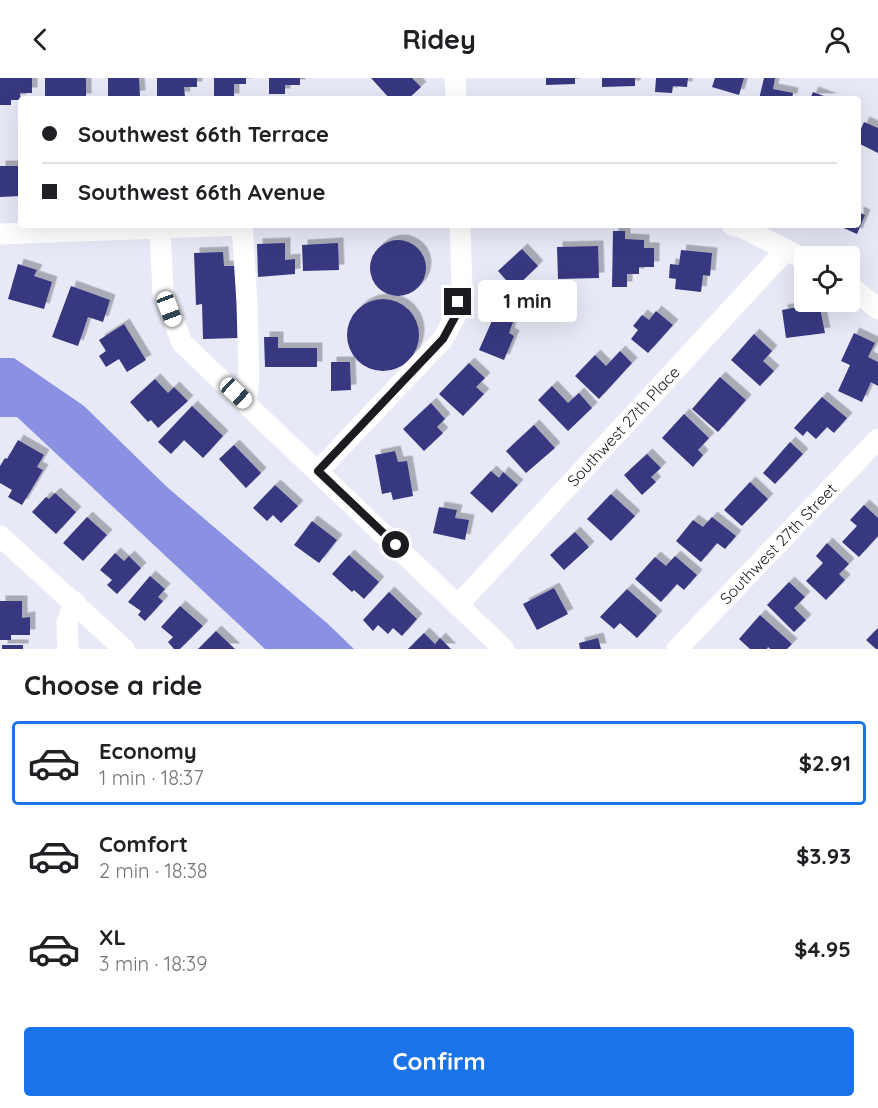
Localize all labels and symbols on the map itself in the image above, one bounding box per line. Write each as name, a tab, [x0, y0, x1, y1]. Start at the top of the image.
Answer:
callout: 1 min	[479, 281, 578, 323]
route end	[444, 288, 471, 315]
car	[154, 289, 184, 329]
street label: Southwest 27th Place	[563, 362, 684, 491]
car	[217, 374, 255, 412]
street label: Southwest 27th Street	[715, 479, 841, 608]
route start	[382, 531, 409, 558]

